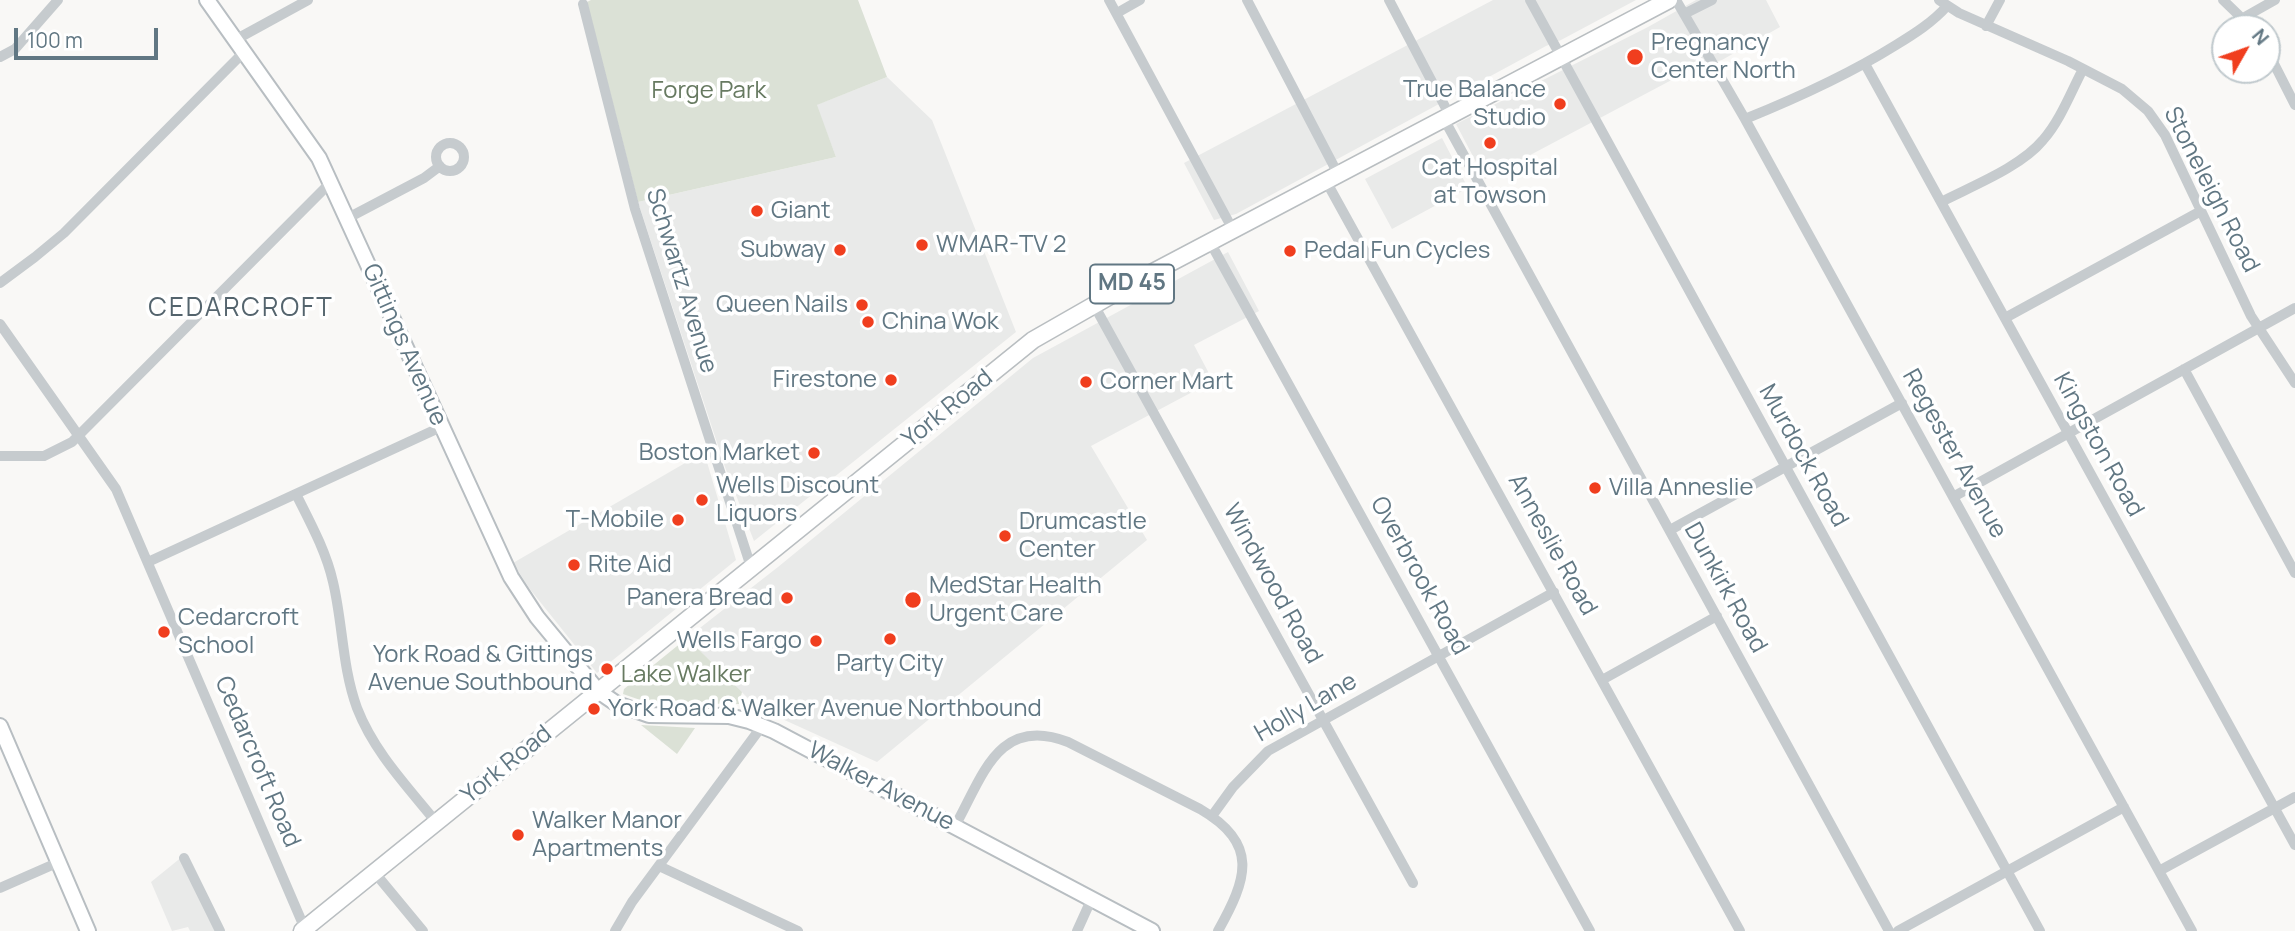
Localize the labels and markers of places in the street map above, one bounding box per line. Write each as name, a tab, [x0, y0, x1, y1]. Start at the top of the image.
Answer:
place label: Pregnancy Center North	[1651, 29, 1796, 85]
marker: Pregnancy Center North	[1625, 47, 1645, 67]
place label: True Balance Studio	[1403, 76, 1546, 132]
marker: True Balance Studio	[1552, 96, 1568, 112]
marker: Cat Hospital at Towson	[1482, 135, 1498, 151]
place label: Cat Hospital at Towson	[1422, 154, 1558, 210]
place label: Giant	[771, 197, 831, 225]
marker: Giant	[749, 203, 765, 219]
place label: WMAR-TV 2	[936, 231, 1066, 259]
place label: Subway	[740, 236, 826, 264]
marker: WMAR-TV 2	[914, 237, 930, 253]
place label: Pedal Fun Cycles	[1304, 237, 1490, 265]
marker: Subway	[832, 242, 848, 258]
marker: Pedal Fun Cycles	[1282, 243, 1298, 259]
place label: Queen Nails	[716, 291, 848, 319]
marker: Queen Nails	[854, 297, 870, 313]
place label: China Wok	[882, 308, 999, 336]
marker: China Wok	[860, 314, 876, 330]
place label: Firestone	[773, 366, 877, 394]
place label: Corner Mart	[1100, 368, 1233, 396]
marker: Firestone	[883, 372, 899, 388]
marker: Corner Mart	[1078, 374, 1094, 390]
place label: Boston Market	[639, 439, 800, 467]
marker: Boston Market	[806, 445, 822, 461]
place label: Wells Discount Liquors	[716, 472, 879, 528]
place label: Villa Anneslie	[1609, 474, 1753, 502]
marker: Villa Anneslie	[1587, 480, 1603, 496]
marker: Wells Discount Liquors	[694, 492, 710, 508]
place label: T-Mobile	[566, 506, 664, 534]
place label: Drumcastle Center	[1019, 508, 1147, 564]
marker: T-Mobile	[670, 512, 686, 528]
marker: Drumcastle Center	[997, 528, 1013, 544]
place label: Rite Aid	[588, 551, 672, 579]
marker: Rite Aid	[566, 557, 582, 573]
place label: MedStar Health Urgent Care	[929, 572, 1102, 628]
place label: Panera Bread	[627, 584, 773, 612]
marker: Panera Bread	[779, 590, 795, 606]
marker: MedStar Health Urgent Care	[903, 590, 923, 610]
place label: Cedarcroft School	[178, 604, 299, 660]
marker: Cedarcroft School	[156, 624, 172, 640]
place label: Wells Fargo	[677, 627, 802, 655]
marker: Party City	[882, 631, 898, 647]
marker: Wells Fargo	[808, 633, 824, 649]
place label: York Road & Gittings Avenue Southbound	[368, 641, 593, 697]
place label: Party City	[836, 650, 944, 678]
marker: York Road & Gittings Avenue Southbound	[599, 661, 615, 677]
place label: York Road & Walker Avenue Northbound	[608, 695, 1042, 723]
marker: York Road & Walker Avenue Northbound	[586, 701, 602, 717]
place label: Walker Manor Apartments	[532, 807, 682, 863]
marker: Walker Manor Apartments	[510, 827, 526, 843]

